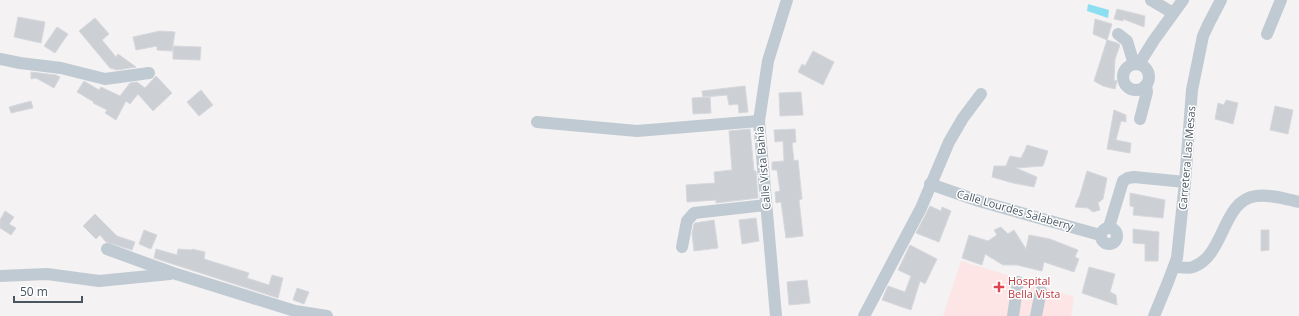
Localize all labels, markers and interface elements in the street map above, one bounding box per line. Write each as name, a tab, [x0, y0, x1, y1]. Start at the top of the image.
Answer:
street label: Carretera Las Mesas	[1174, 105, 1199, 211]
street label: Calle Vista Bahía	[751, 126, 774, 211]
street label: Calle Lourdes Salaberry	[955, 186, 1076, 233]
place label: Hospital Bella Vista	[1008, 273, 1060, 301]
scale bar	[14, 278, 82, 304]
marker: Hospital Bella Vista	[993, 281, 1005, 293]
text: 50 m	[20, 283, 48, 300]

